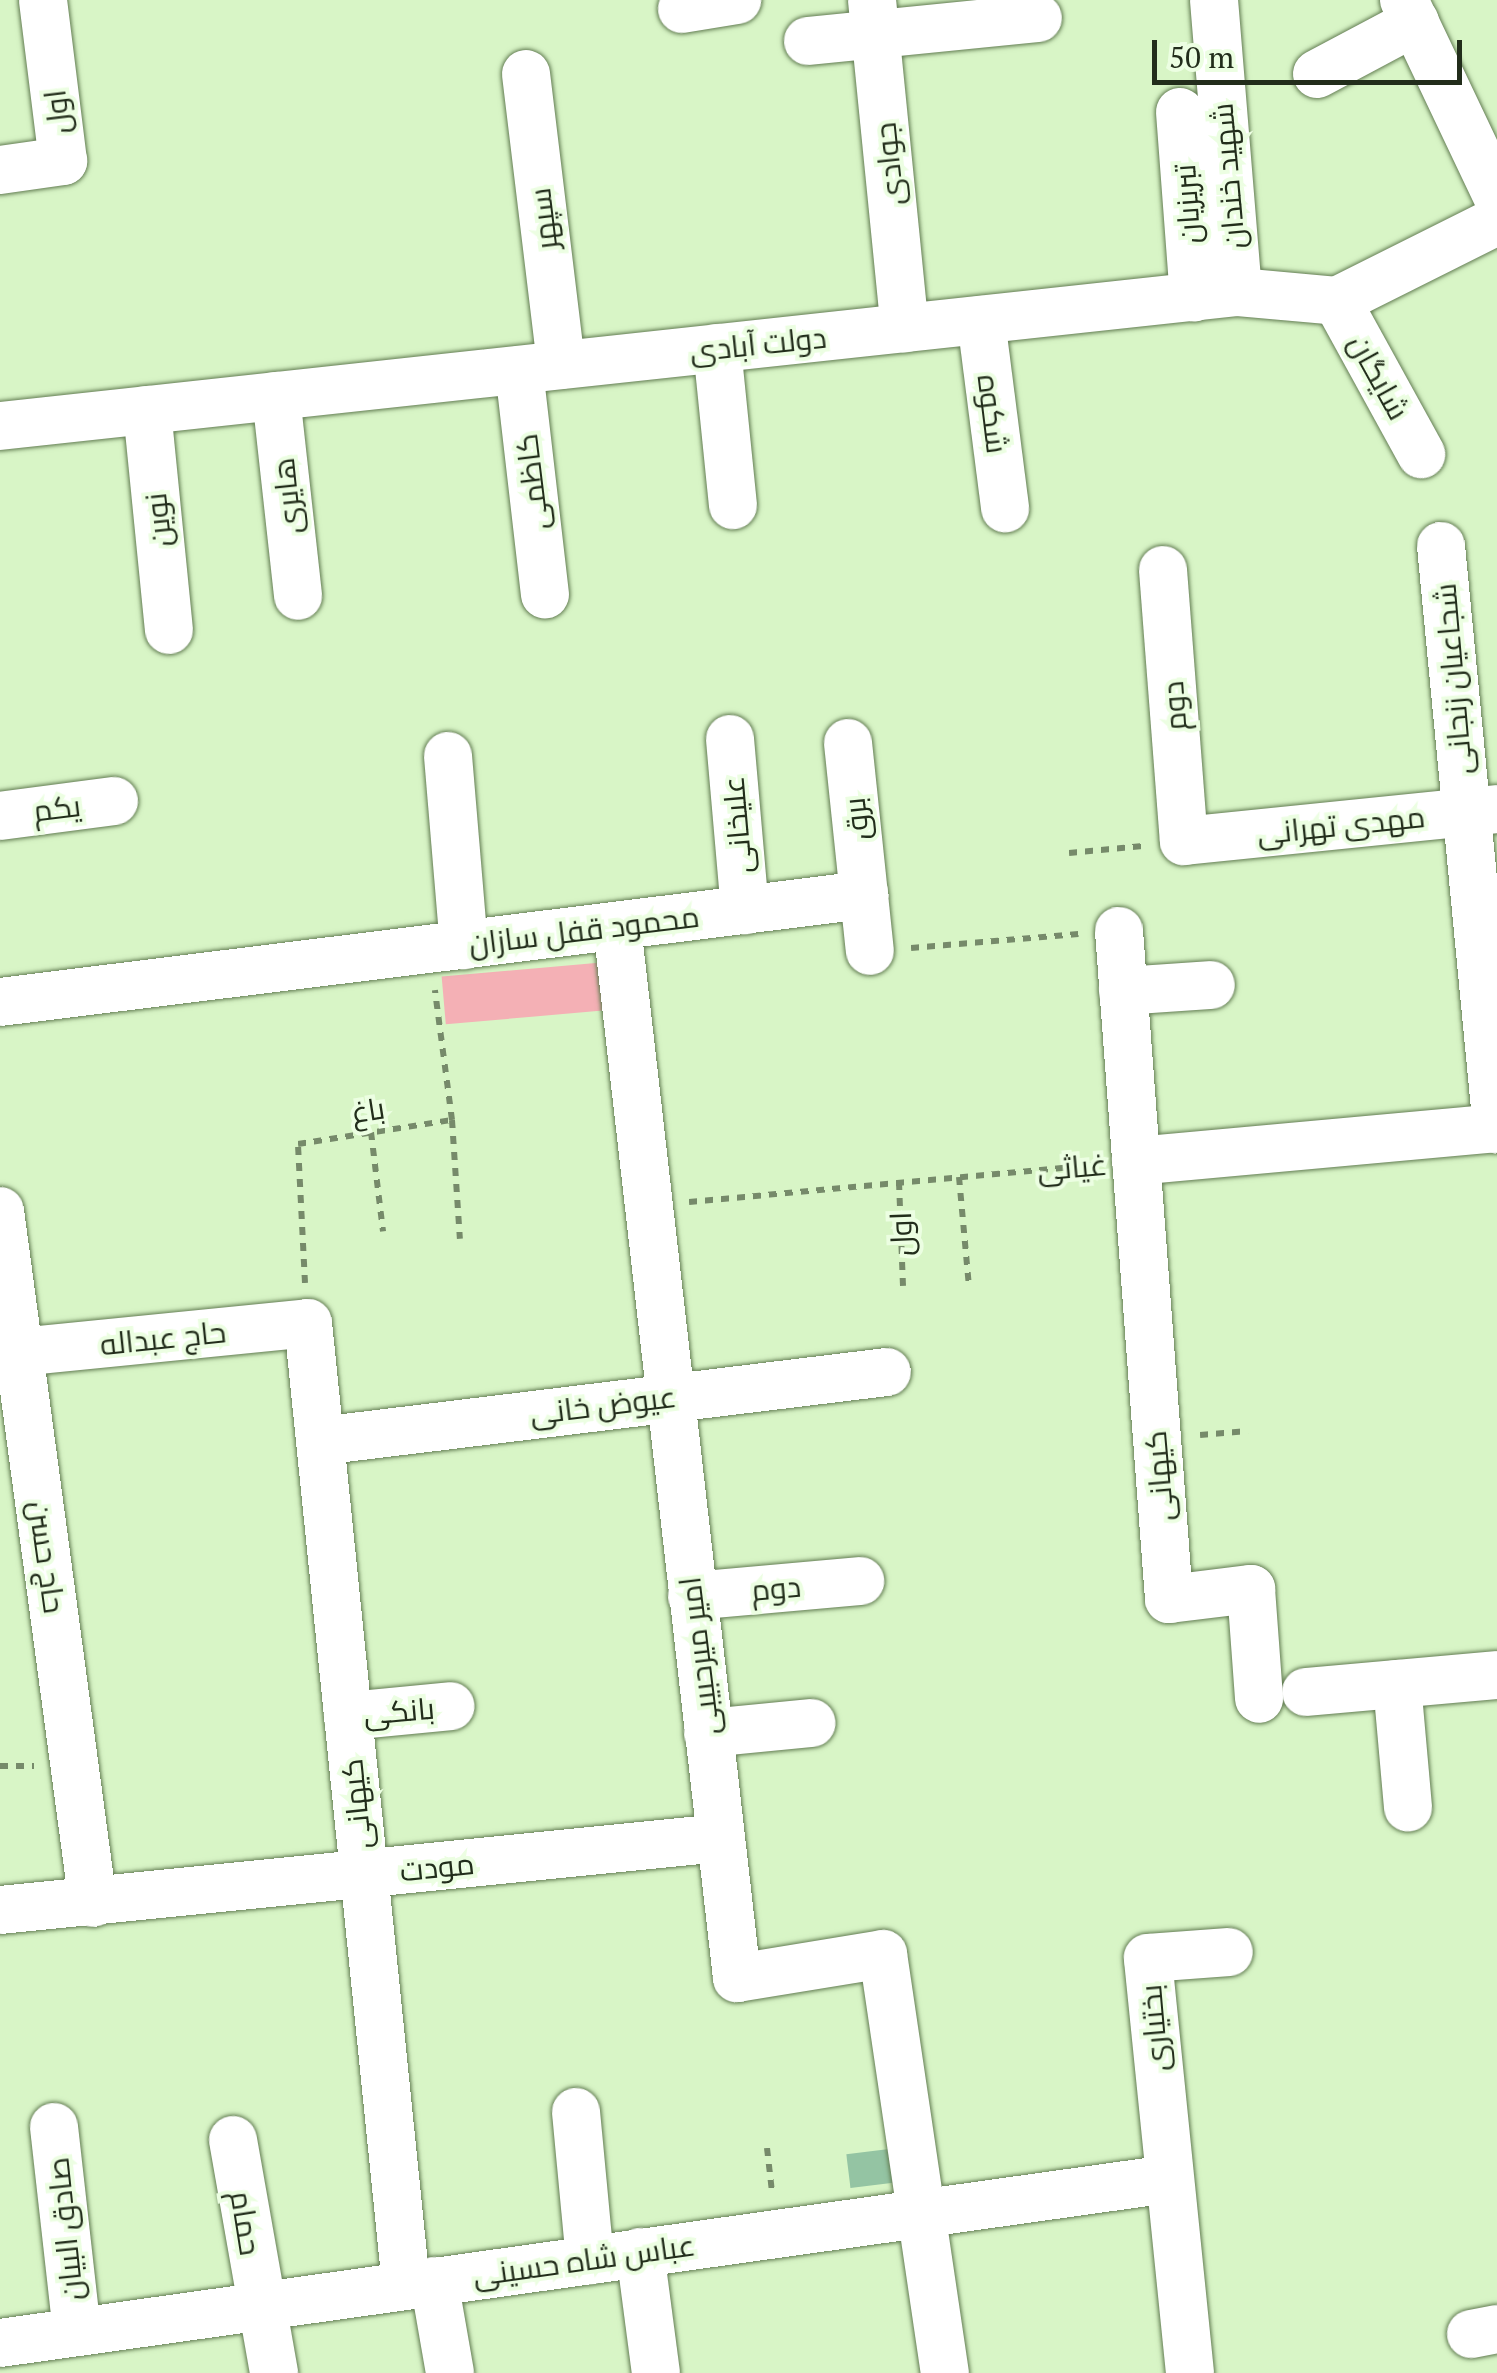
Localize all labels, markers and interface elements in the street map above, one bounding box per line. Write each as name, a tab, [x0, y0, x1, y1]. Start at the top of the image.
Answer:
scale bar	[1157, 20, 1467, 82]
text: 50 m	[1169, 37, 1234, 77]
street label: اول	[36, 88, 78, 136]
street label: شهید خندان	[1204, 102, 1252, 250]
street label: جوادی	[867, 121, 911, 207]
street label: تبریزیان	[1166, 163, 1208, 245]
street label: سپهر	[521, 186, 565, 252]
street label: دولت آبادی	[688, 319, 828, 369]
street label: شایگان	[1341, 328, 1417, 426]
street label: شکوه	[970, 372, 1016, 456]
street label: کاظمی	[508, 432, 556, 532]
street label: هایری	[265, 456, 309, 536]
street label: نوین	[137, 491, 179, 549]
street label: شجاعیان زنجانی	[1427, 582, 1479, 776]
street label: دوم	[1154, 680, 1194, 732]
street label: علیخانی	[715, 775, 759, 875]
street label: یکم	[31, 787, 83, 829]
street label: برق	[836, 796, 876, 842]
street label: مهدی تهرانی	[1255, 798, 1427, 852]
street label: محمود قفل سازان	[467, 898, 701, 962]
street label: باغ	[349, 1090, 387, 1130]
street label: غیاثی	[1036, 1146, 1108, 1188]
street label: اول	[882, 1211, 920, 1257]
street label: حاج عبداله	[98, 1313, 228, 1363]
street label: عیوض خانی	[528, 1378, 678, 1432]
street label: کیهانی	[1137, 1429, 1181, 1523]
street label: حاج حسن	[21, 1499, 73, 1615]
street label: دوم	[750, 1568, 802, 1608]
street label: امیر میرحبیبی	[671, 1575, 727, 1737]
street label: بانکی	[362, 1690, 436, 1732]
street label: کیهانی	[333, 1757, 379, 1851]
street label: مودت	[398, 1845, 476, 1889]
street label: بختیاری	[1132, 1983, 1176, 2073]
street label: صادق البیان	[40, 2156, 90, 2302]
street label: حمام	[223, 2188, 269, 2258]
street label: عباس شاه حسینی	[471, 2227, 697, 2293]

